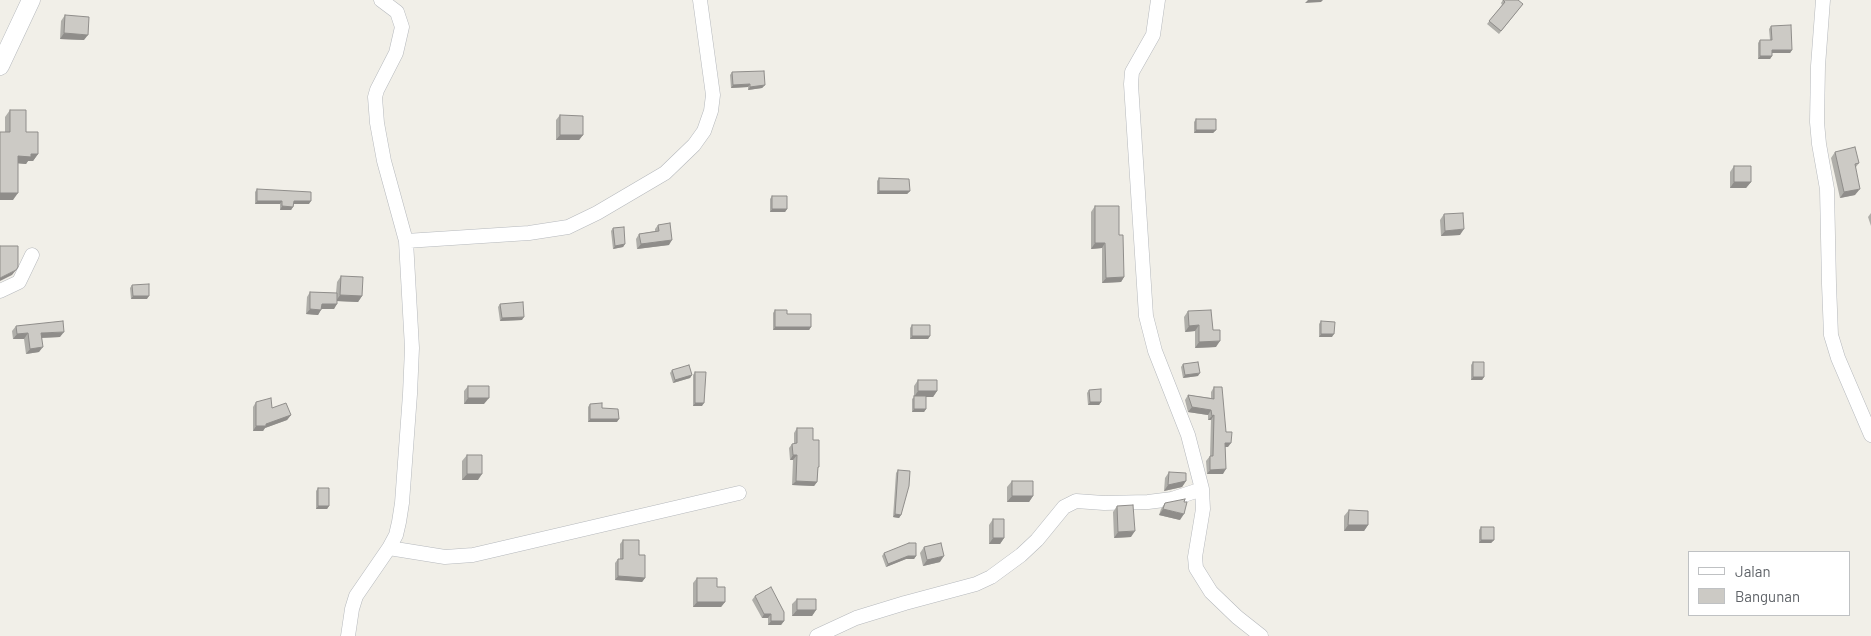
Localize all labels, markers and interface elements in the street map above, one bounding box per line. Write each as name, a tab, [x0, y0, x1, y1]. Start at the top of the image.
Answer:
legend	[1688, 551, 1851, 616]
text: Jalan	[1735, 562, 1771, 580]
text: Bangunan	[1735, 587, 1800, 605]

